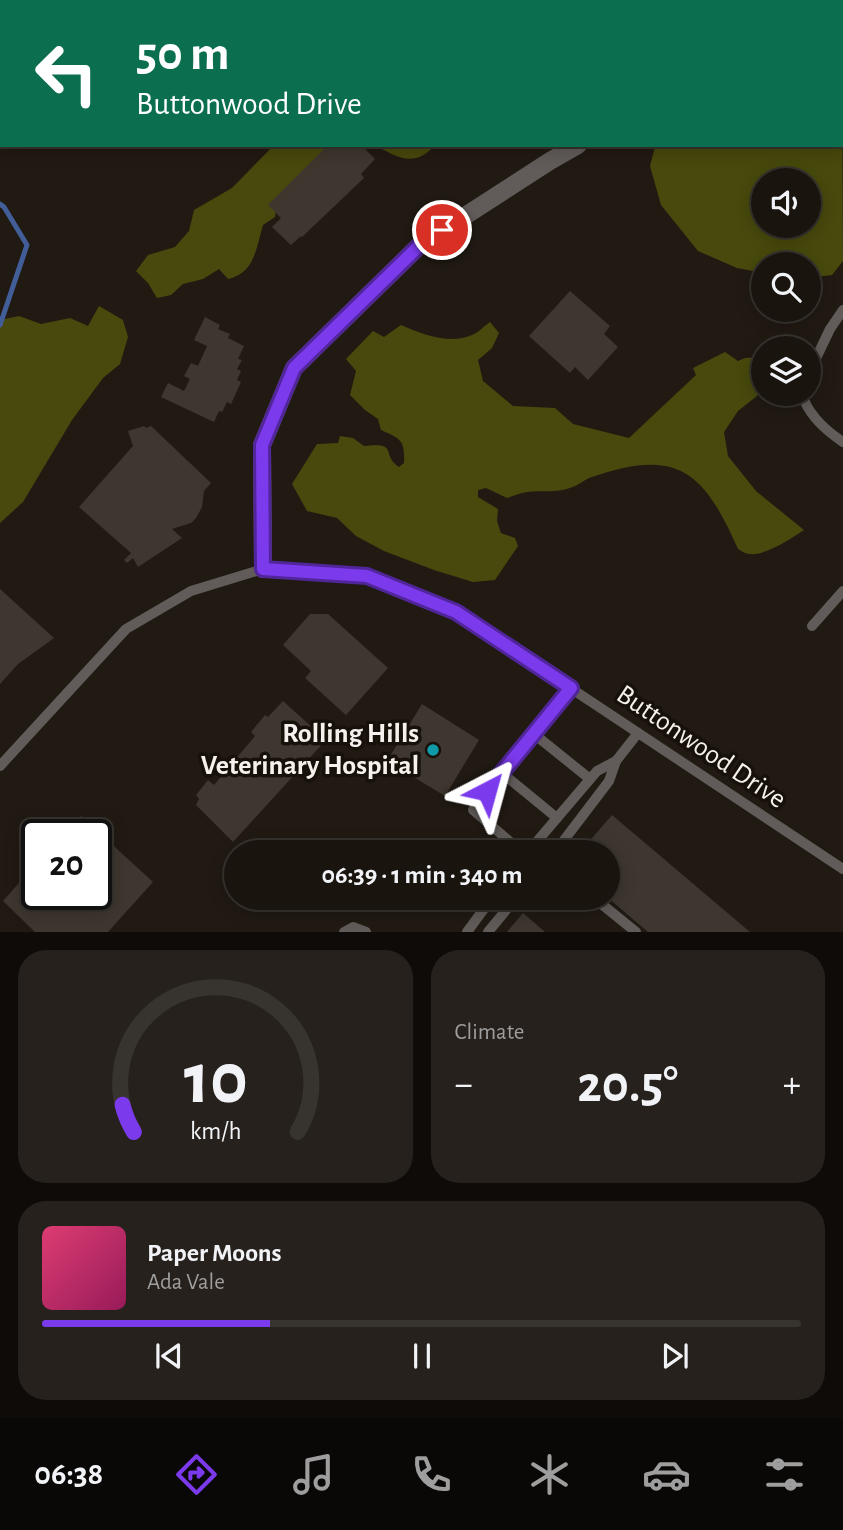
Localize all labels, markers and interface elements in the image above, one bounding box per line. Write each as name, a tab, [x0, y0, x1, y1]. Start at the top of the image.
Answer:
icon: left	[21, 28, 112, 119]
text: 50 m	[136, 30, 230, 79]
text: Buttonwood Drive	[136, 88, 362, 120]
map controls	[751, 168, 821, 406]
button: sound	[751, 168, 821, 238]
pin	[412, 200, 472, 260]
icon: arrive	[423, 211, 461, 249]
button: search	[751, 252, 821, 322]
button: layers	[751, 336, 821, 406]
street label: Buttonwood Drive	[611, 680, 791, 814]
place label: Rolling Hills Veterinary Hospital	[201, 720, 419, 780]
marker: Rolling Hills Veterinary Hospital	[425, 742, 441, 758]
position arrow	[450, 754, 524, 828]
speed limit sign: 20	[21, 819, 112, 910]
text: 06:39 · 1 min · 340 m	[322, 862, 522, 888]
text: Climate	[455, 1021, 524, 1044]
text: 10	[183, 1045, 247, 1118]
text: 20.5°	[577, 1059, 678, 1111]
text: −	[455, 1066, 473, 1104]
text: +	[783, 1066, 801, 1104]
text: km/h	[189, 1119, 241, 1144]
text: Paper Moons	[147, 1240, 282, 1266]
text: Ada Vale	[147, 1271, 225, 1294]
icon: previous	[150, 1337, 188, 1375]
icon: pause	[403, 1337, 441, 1375]
icon: next	[656, 1337, 694, 1375]
icon: directions	[172, 1450, 221, 1499]
icon: music	[289, 1450, 338, 1499]
icon: phone	[407, 1450, 456, 1499]
icon: climate	[525, 1450, 574, 1499]
icon: car	[642, 1450, 691, 1499]
icon: filters	[760, 1450, 809, 1499]
text: 06:38	[34, 1458, 103, 1490]

